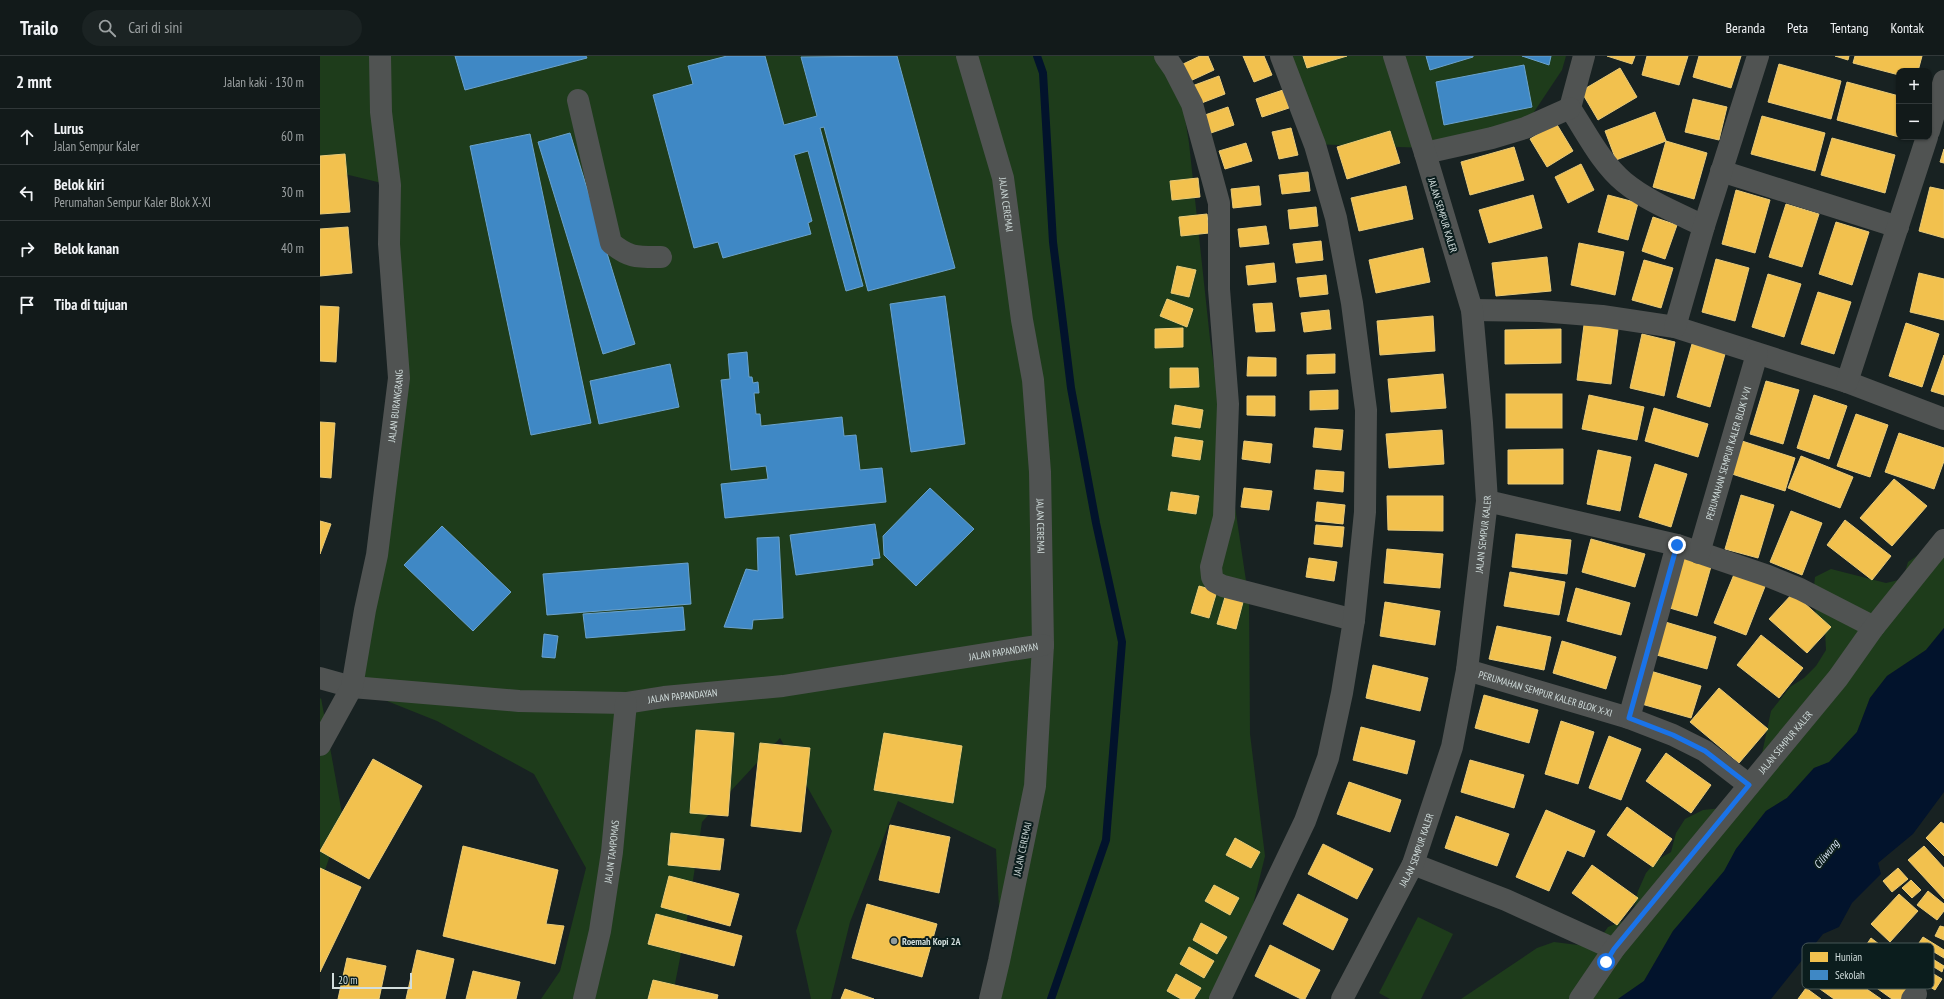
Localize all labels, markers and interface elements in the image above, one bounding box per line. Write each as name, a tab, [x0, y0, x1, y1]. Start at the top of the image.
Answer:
search box	[82, 10, 362, 46]
text: Trailo	[20, 16, 58, 40]
icon: search	[96, 17, 118, 39]
text: Cari di sini	[128, 18, 182, 37]
text: Beranda	[1725, 19, 1765, 37]
text: Peta	[1787, 19, 1808, 37]
text: Tentang	[1830, 19, 1869, 37]
text: Kontak	[1891, 19, 1924, 37]
map controls	[1896, 68, 1932, 140]
button: +	[1896, 68, 1932, 104]
text: 2 mnt	[16, 71, 51, 93]
text: Jalan kaki · 130 m	[224, 74, 304, 91]
button: −	[1896, 104, 1932, 140]
text: Lurus	[54, 119, 83, 138]
icon: ahead	[16, 126, 38, 148]
text: 60 m	[281, 128, 304, 145]
text: Jalan Sempur Kaler	[54, 138, 139, 155]
text: Belok kiri	[54, 175, 104, 194]
street label: JALAN CEREMAI	[996, 175, 1016, 233]
street label: JALAN SEMPUR KALER	[1425, 175, 1460, 254]
icon: left	[16, 182, 38, 204]
text: 30 m	[281, 184, 304, 201]
text: Perumahan Sempur Kaler Blok X-XI	[54, 194, 211, 211]
icon: right	[16, 238, 38, 260]
text: Belok kanan	[54, 239, 119, 258]
text: 40 m	[281, 240, 304, 257]
icon: arrive	[16, 294, 38, 316]
text: Tiba di tujuan	[54, 295, 128, 314]
street label: JALAN BURANGRANG	[385, 369, 406, 444]
street label: PERUMAHAN SEMPUR KALER BLOK V-VI	[1703, 385, 1754, 522]
street label: JALAN SEMPUR KALER	[1472, 495, 1494, 575]
street label: JALAN CEREMAI	[1033, 498, 1047, 554]
route end	[1668, 536, 1686, 554]
street label: JALAN PAPANDAYAN	[967, 640, 1039, 664]
street label: PERUMAHAN SEMPUR KALER BLOK X-XI	[1477, 668, 1614, 720]
street label: JALAN PAPANDAYAN	[646, 686, 718, 707]
street label: JALAN SEMPUR KALER	[1755, 708, 1815, 777]
street label: JALAN SEMPUR KALER	[1396, 811, 1437, 890]
street label: JALAN TAMPOMAS	[601, 819, 622, 885]
street label: JALAN CEREMAI	[1010, 821, 1035, 878]
water label: Ciliwung	[1810, 836, 1843, 871]
place label: Roemah Kopi 2A	[902, 935, 961, 948]
marker: Roemah Kopi 2A	[889, 936, 899, 946]
legend	[1802, 943, 1934, 989]
text: Hunian	[1835, 950, 1862, 964]
route start	[1597, 953, 1615, 971]
text: Sekolah	[1835, 968, 1865, 982]
scale bar	[332, 971, 412, 990]
text: 20 m	[338, 973, 357, 987]

